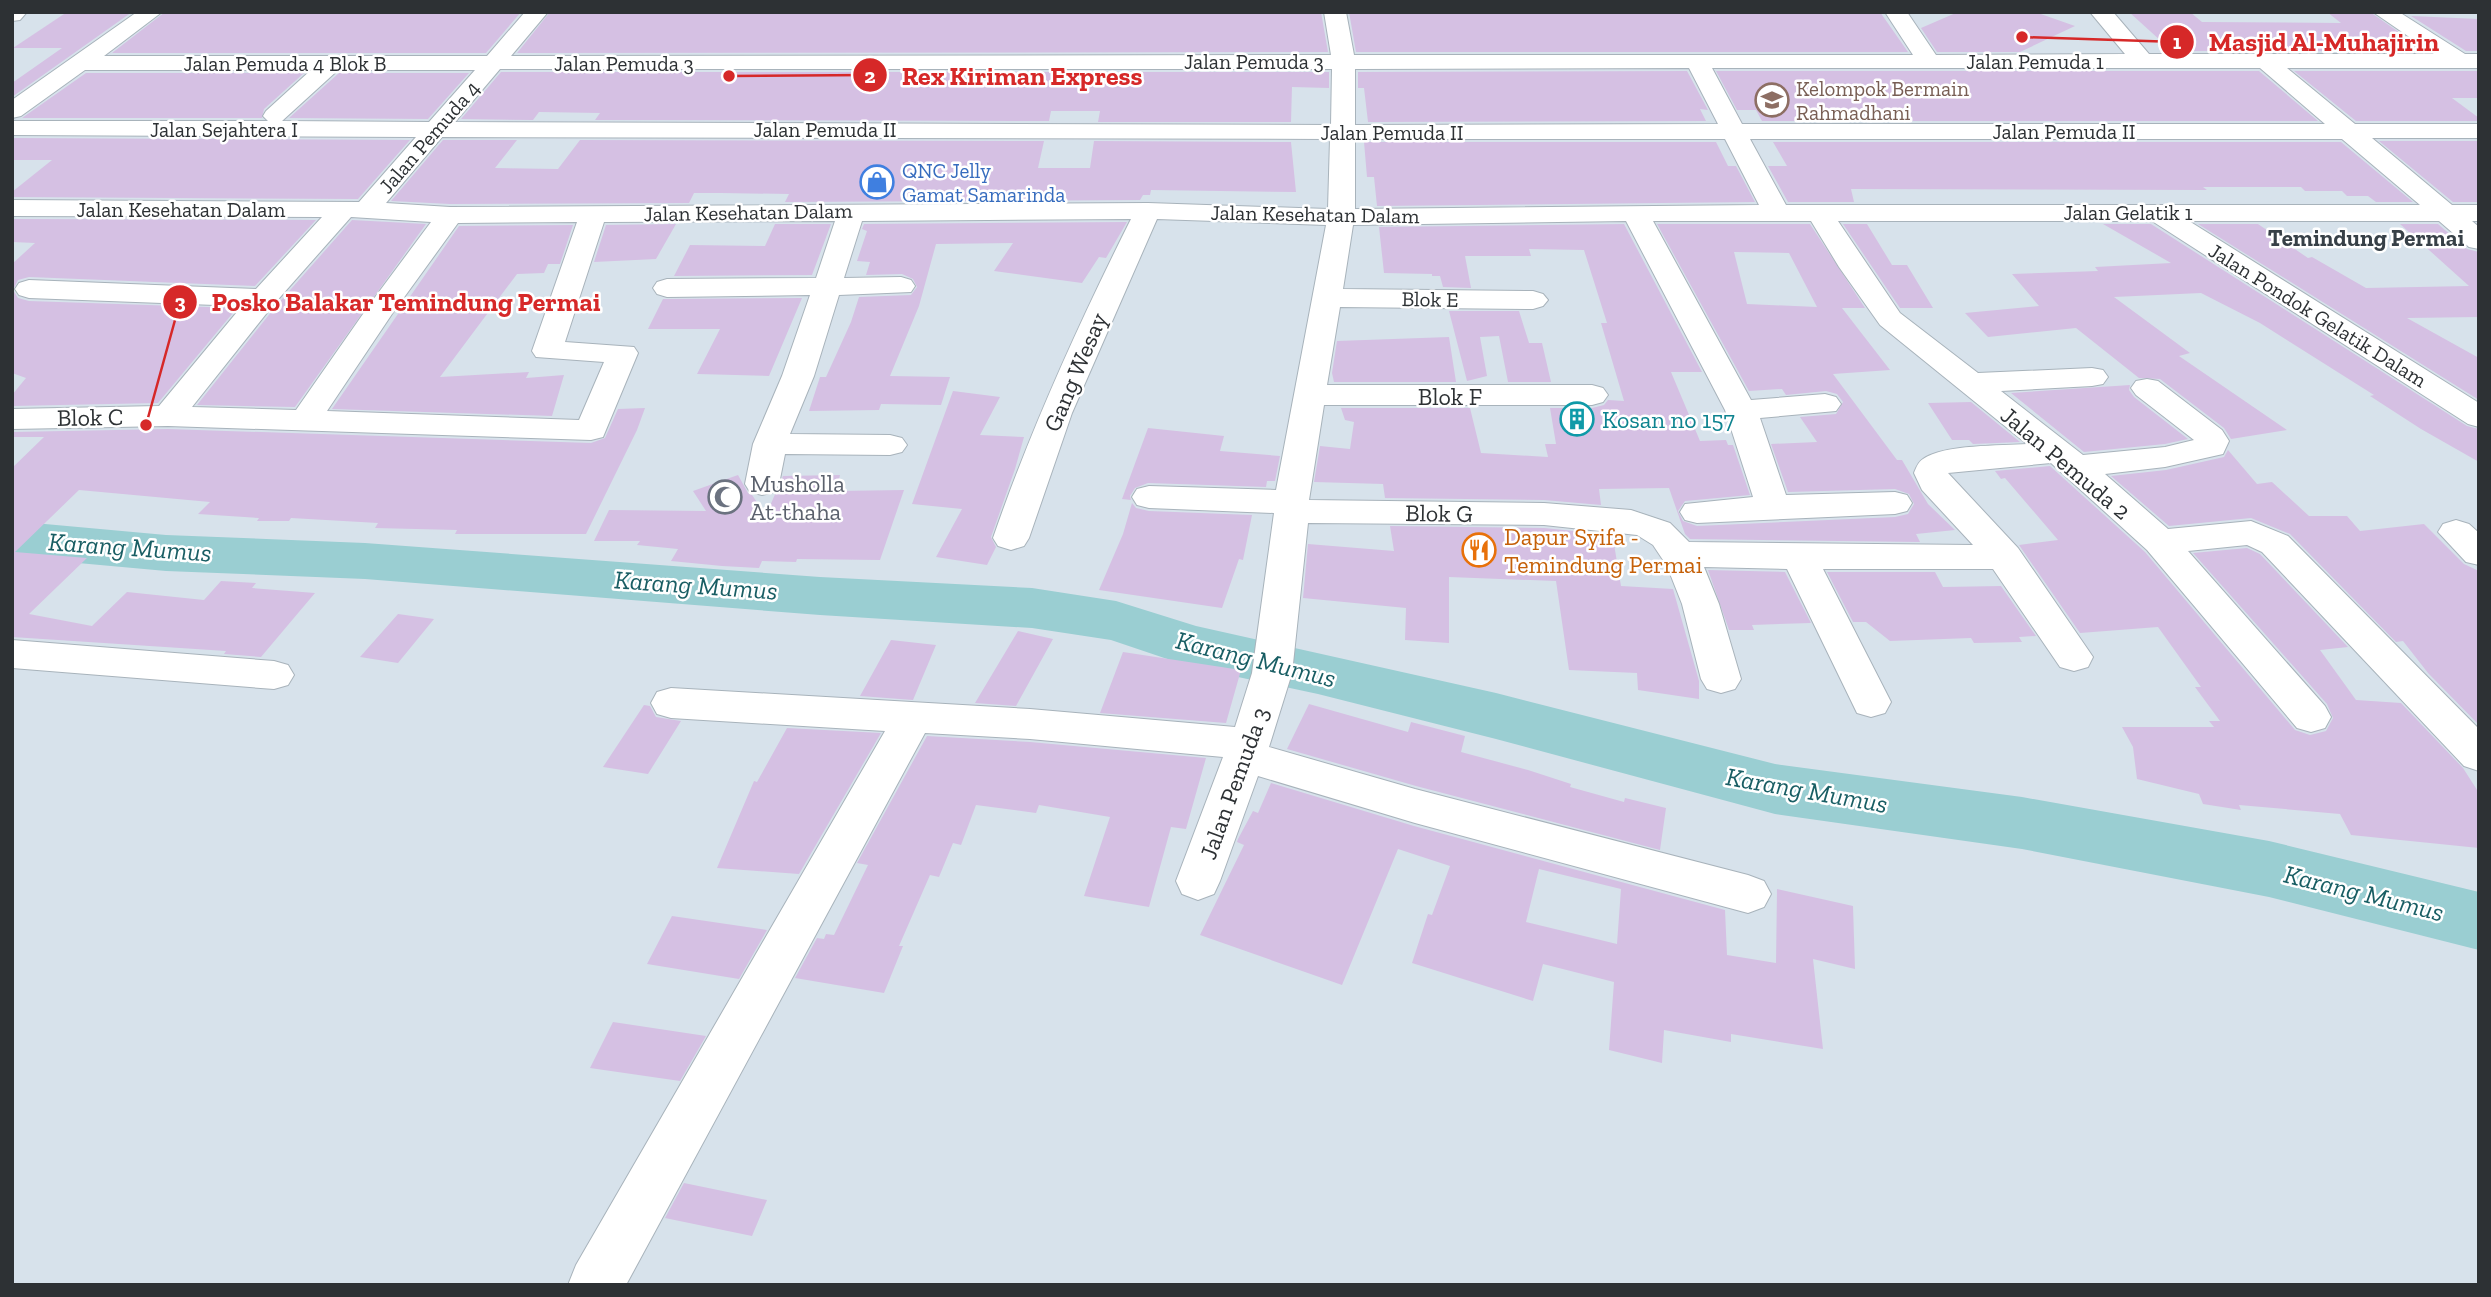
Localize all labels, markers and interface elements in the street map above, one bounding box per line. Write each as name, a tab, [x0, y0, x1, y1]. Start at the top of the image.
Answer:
callout: Masjid Al-Muhajirin	[2159, 18, 2453, 65]
text: Masjid Al-Muhajirin	[2209, 26, 2440, 58]
text: 1	[2173, 29, 2182, 54]
street label: Jalan Pemuda 3	[1184, 49, 1324, 74]
street label: Jalan Pemuda 1	[1966, 49, 2104, 74]
street label: Jalan Pemuda 4 Blok B	[184, 51, 386, 76]
street label: Jalan Pemuda 3	[554, 51, 694, 76]
callout: Rex Kiriman Express	[853, 52, 1156, 99]
text: Rex Kiriman Express	[902, 60, 1142, 92]
text: 2	[864, 63, 876, 88]
street label: Jalan Pemuda 4	[373, 76, 485, 198]
place label: Kelompok Bermain Rahmadhani	[1796, 76, 1969, 125]
school or university icon: Kelompok Bermain Rahmadhani	[1753, 81, 1791, 119]
street label: Jalan Sejahtera I	[150, 117, 298, 143]
street label: Jalan Pemuda II	[753, 117, 897, 142]
street label: Jalan Pemuda II	[1992, 119, 2136, 144]
street label: Jalan Pemuda II	[1320, 120, 1464, 145]
place label: QNC Jelly Gamat Samarinda	[902, 158, 1065, 207]
shop icon: QNC Jelly Gamat Samarinda	[858, 163, 896, 201]
street label: Jalan Kesehatan Dalam	[76, 197, 286, 222]
street label: Jalan Kesehatan Dalam	[643, 198, 853, 226]
street label: Jalan Kesehatan Dalam	[1210, 200, 1420, 228]
street label: Jalan Gelatik 1	[2063, 200, 2193, 225]
district label: Temindung Permai	[2268, 224, 2464, 252]
street label: Jalan Pondok Gelatik Dalam	[2204, 238, 2432, 392]
callout: Posko Balakar Temindung Permai	[162, 279, 614, 326]
text: Posko Balakar Temindung Permai	[212, 286, 601, 318]
street label: Blok E	[1401, 286, 1459, 312]
text: 3	[174, 289, 186, 314]
street label: Gang Wesay	[1037, 308, 1113, 436]
street label: Blok F	[1418, 382, 1482, 411]
building icon: Kosan no 157	[1558, 400, 1596, 438]
street label: Jalan Pemuda 2	[1995, 400, 2137, 526]
street label: Blok C	[57, 402, 123, 432]
place label: Kosan no 157	[1602, 405, 1735, 434]
place label: Musholla At-thaha	[750, 469, 845, 526]
mosque icon: Musholla At-thaha	[706, 478, 744, 516]
street label: Blok G	[1405, 498, 1473, 528]
place label: Dapur Syifa - Temindung Permai	[1504, 522, 1703, 579]
water label: Karang Mumus	[47, 525, 213, 569]
restaurant icon: Dapur Syifa - Temindung Permai	[1460, 531, 1498, 569]
water label: Karang Mumus	[613, 563, 779, 607]
water label: Karang Mumus	[1173, 624, 1339, 694]
street label: Jalan Pemuda 3	[1193, 703, 1275, 863]
water label: Karang Mumus	[1724, 760, 1890, 820]
water label: Karang Mumus	[2281, 858, 2447, 928]

